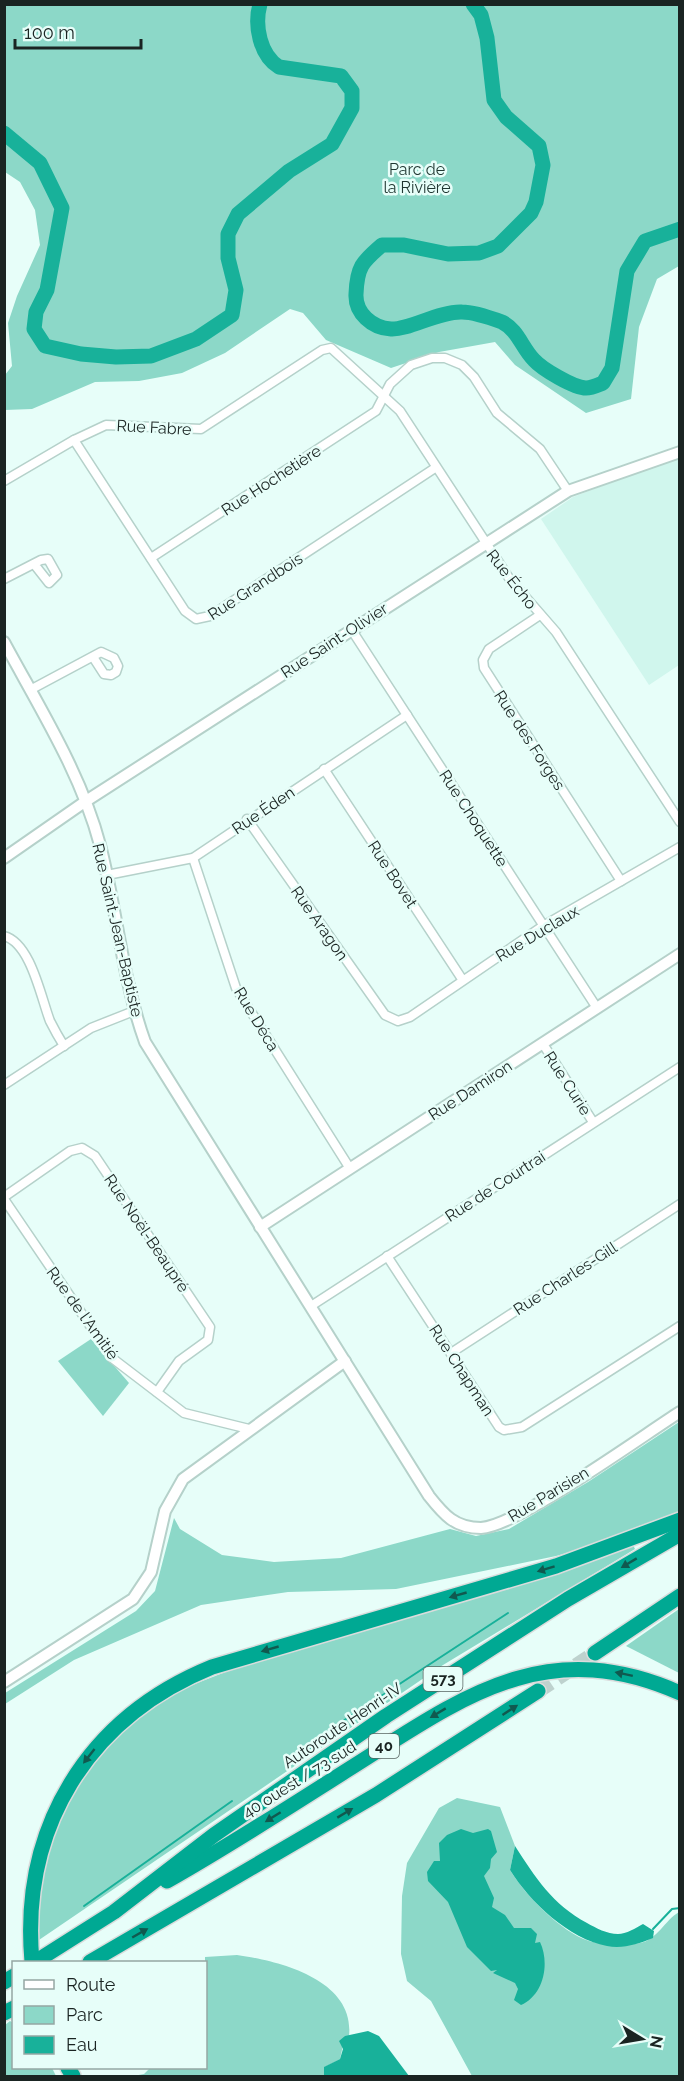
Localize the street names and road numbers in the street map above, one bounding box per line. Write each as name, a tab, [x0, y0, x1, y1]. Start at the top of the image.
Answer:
street label: Rue Fabre	[116, 416, 192, 439]
street label: Rue Hochetière	[218, 441, 325, 520]
street label: Rue Écho	[482, 545, 542, 613]
street label: Rue Grandbois	[204, 549, 306, 624]
street label: Rue Saint-Olivier	[277, 599, 392, 682]
street label: Rue des Forges	[490, 687, 569, 794]
street label: Rue Choquette	[435, 766, 512, 870]
street label: Rue Éden	[228, 782, 298, 838]
street label: Rue Bovet	[364, 837, 422, 912]
street label: Rue Saint-Jean-Baptiste	[88, 841, 147, 1019]
street label: Rue Aragon	[287, 882, 352, 964]
street label: Rue Duclaux	[492, 901, 582, 966]
street label: Rue Déca	[230, 984, 283, 1055]
street label: Rue Curie	[540, 1048, 595, 1119]
street label: Rue Damiron	[425, 1056, 516, 1124]
street label: Rue de Courtrai	[442, 1147, 549, 1226]
street label: Rue Noël-Beaupré	[100, 1171, 193, 1296]
street label: Rue Charles-Gill	[510, 1237, 621, 1319]
street label: Rue de l'Amitié	[43, 1263, 123, 1363]
street label: Rue Chapman	[425, 1321, 498, 1419]
street label: Rue Parisien	[504, 1463, 592, 1526]
road number: 573	[424, 1667, 462, 1691]
street label: Autoroute Henri-IV	[279, 1679, 405, 1772]
road number: 40	[369, 1734, 399, 1758]
street label: 40 ouest / 73 sud	[239, 1737, 360, 1822]

